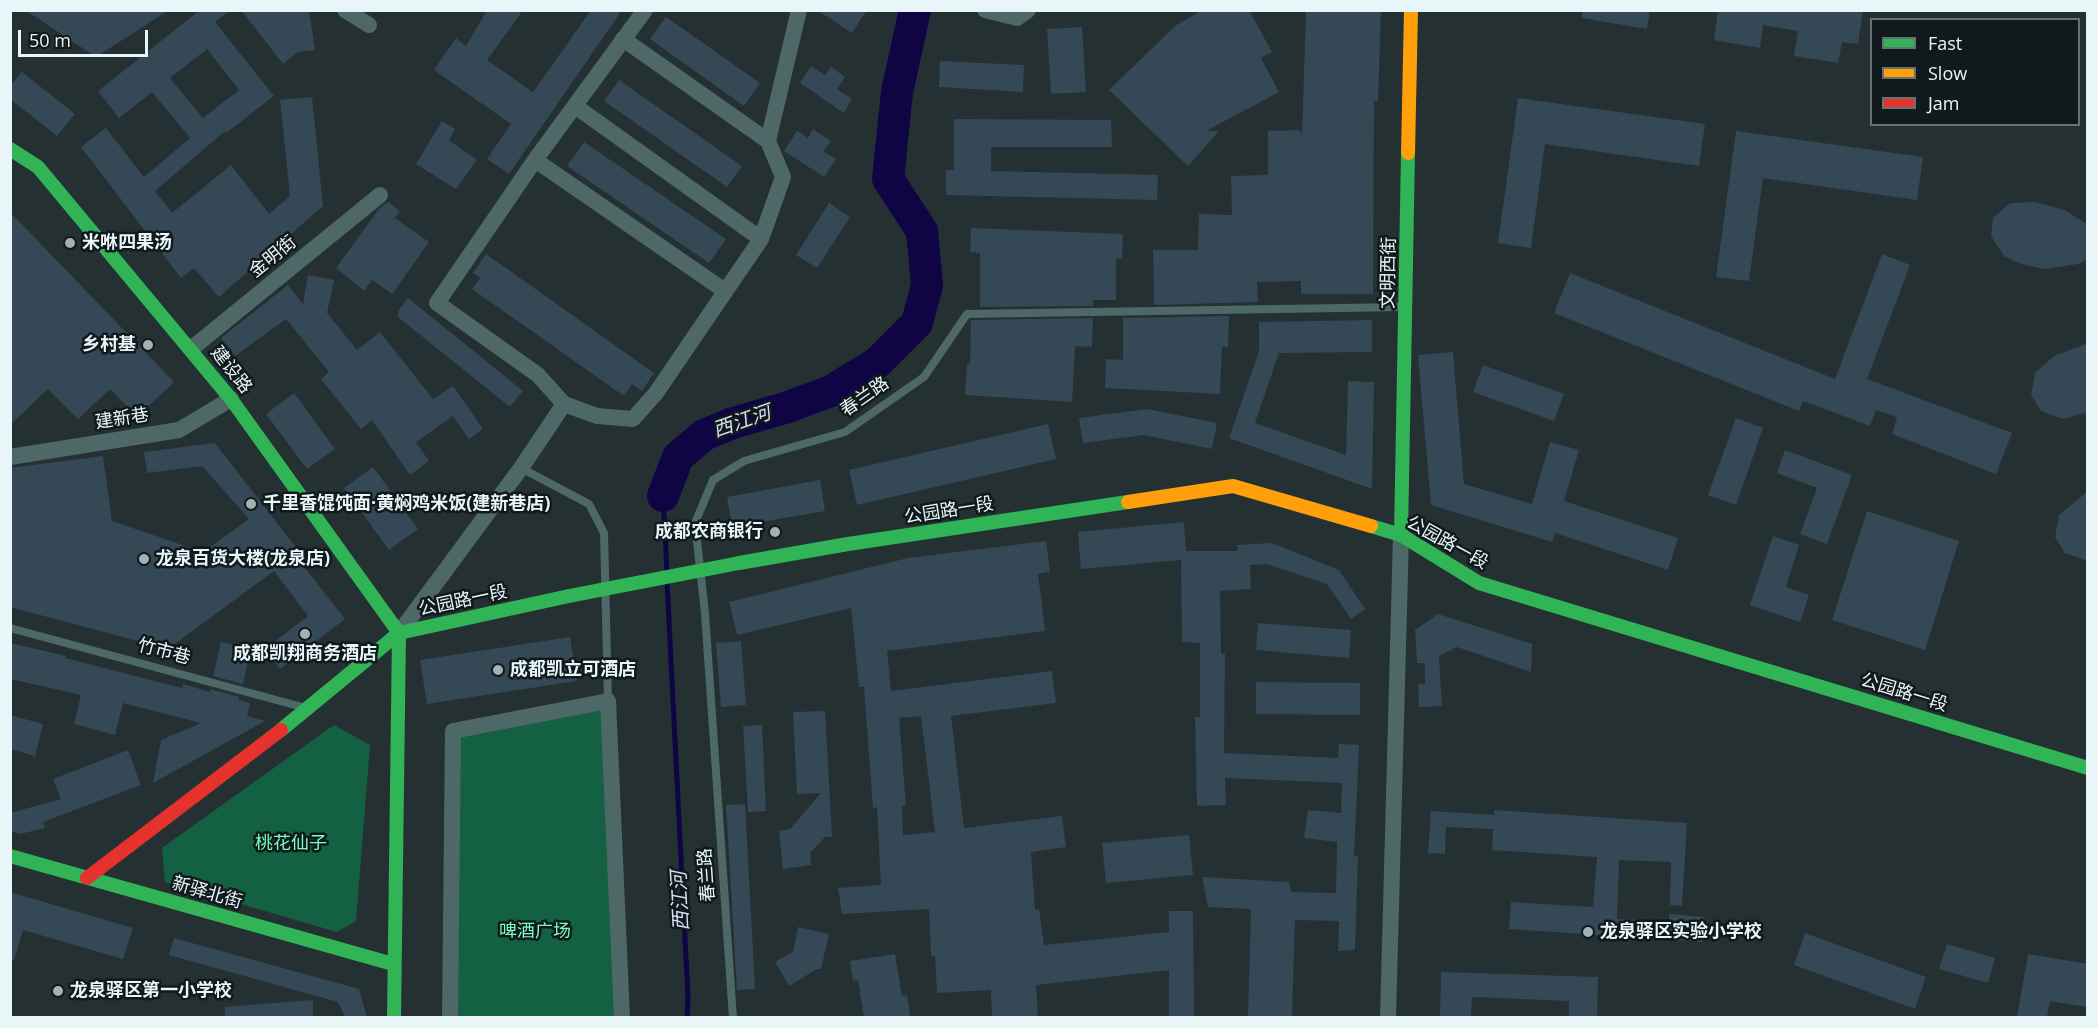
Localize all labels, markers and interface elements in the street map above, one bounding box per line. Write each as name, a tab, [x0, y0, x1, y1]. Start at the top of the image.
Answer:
scale bar	[21, 18, 152, 56]
legend	[1870, 18, 2080, 126]
text: 50 m	[29, 28, 71, 52]
text: Fast	[1928, 31, 1962, 55]
text: Slow	[1928, 61, 1967, 85]
text: Jam	[1928, 91, 1960, 115]
place label: 米咻四果汤	[82, 232, 172, 254]
street label: 金明街	[245, 232, 301, 282]
marker: 米咻四果汤	[63, 236, 77, 250]
street label: 文明西街	[1378, 237, 1400, 309]
place label: 乡村基	[82, 334, 136, 356]
marker: 乡村基	[141, 338, 155, 352]
street label: 建设路	[206, 342, 256, 398]
street label: 春兰路	[837, 373, 893, 421]
water label: 西江河	[710, 401, 774, 443]
street label: 建新巷	[94, 404, 150, 434]
place label: 千里香馄饨面·黄焖鸡米饭(建新巷店)	[263, 493, 550, 515]
street label: 公园路一段	[903, 493, 995, 529]
marker: 千里香馄饨面·黄焖鸡米饭(建新巷店)	[244, 497, 258, 511]
street label: 公园路一段	[1402, 512, 1492, 574]
place label: 成都农商银行	[655, 521, 763, 543]
marker: 成都农商银行	[768, 525, 782, 539]
place label: 龙泉百货大楼(龙泉店)	[156, 548, 330, 570]
marker: 龙泉百货大楼(龙泉店)	[137, 552, 151, 566]
street label: 公园路一段	[417, 581, 509, 621]
marker: 成都凯翔商务酒店	[298, 627, 312, 641]
street label: 竹市巷	[135, 635, 193, 669]
place label: 成都凯翔商务酒店	[233, 643, 377, 665]
place label: 成都凯立可酒店	[510, 659, 636, 681]
marker: 成都凯立可酒店	[491, 663, 505, 677]
street label: 公园路一段	[1858, 670, 1950, 716]
park label: 桃花仙子	[255, 833, 327, 855]
street label: 春兰路	[694, 847, 720, 903]
water label: 西江河	[667, 870, 695, 932]
street label: 新驿北街	[169, 873, 245, 913]
park label: 啤酒广场	[499, 921, 571, 943]
place label: 龙泉驿区实验小学校	[1600, 921, 1762, 943]
marker: 龙泉驿区实验小学校	[1581, 925, 1595, 939]
place label: 龙泉驿区第一小学校	[70, 980, 232, 1002]
marker: 龙泉驿区第一小学校	[51, 984, 65, 998]

